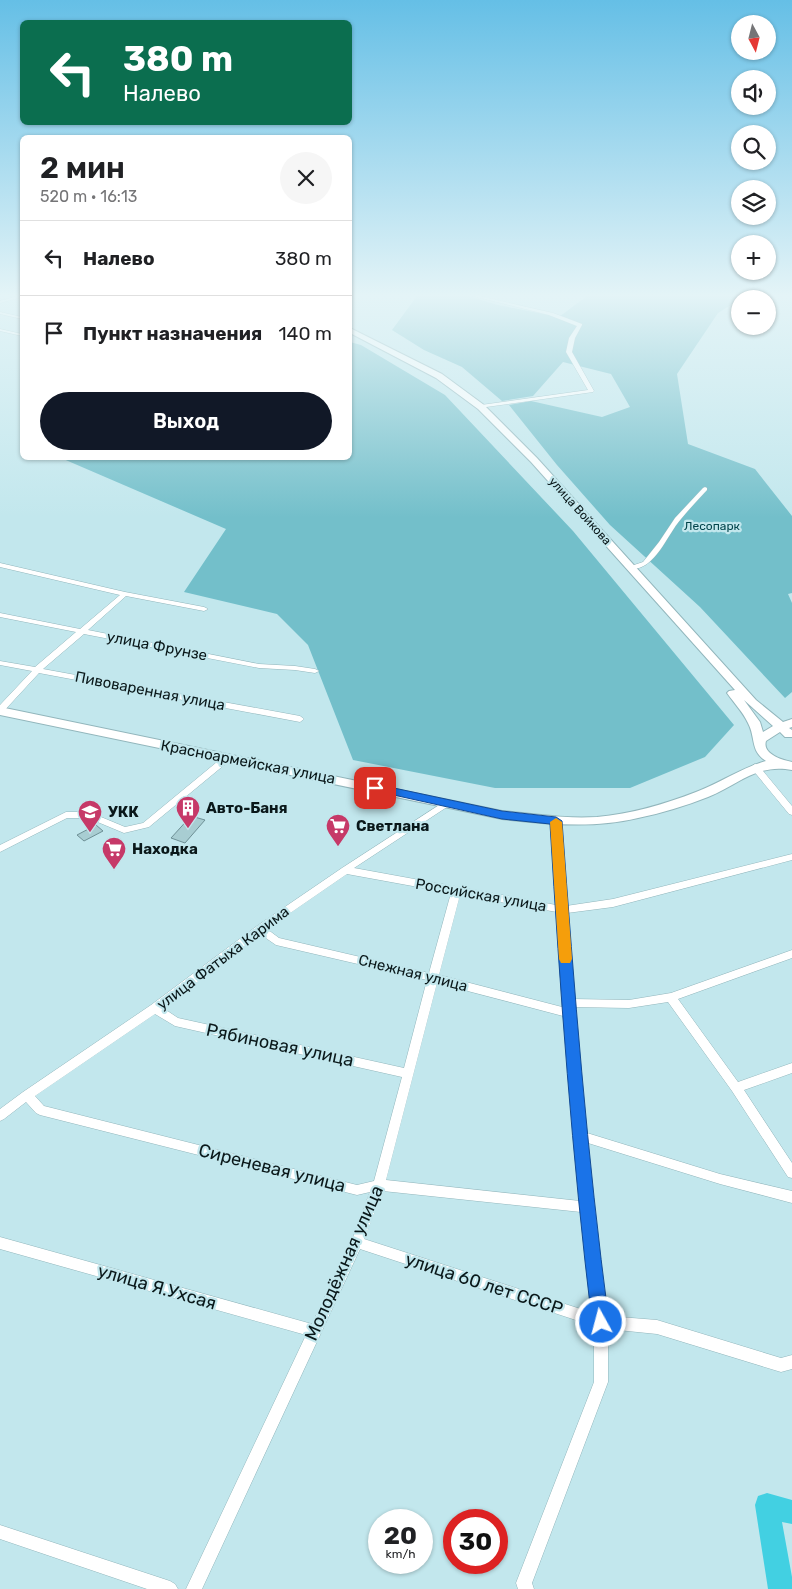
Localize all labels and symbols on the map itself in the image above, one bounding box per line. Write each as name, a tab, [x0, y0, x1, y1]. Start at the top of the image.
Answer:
north arrow	[731, 15, 776, 60]
street label: улица Войкова	[546, 474, 614, 548]
park label: Лесопарк	[684, 519, 741, 533]
street label: улица Фрунзе	[105, 627, 209, 665]
street label: Пивоваренная улица	[73, 668, 227, 714]
street label: Красноармейская улица	[159, 736, 337, 788]
pin	[354, 767, 396, 809]
building icon: Авто-Баня	[175, 795, 201, 829]
school or university icon: УКК	[77, 799, 103, 833]
place label: Авто-Баня	[206, 799, 288, 817]
place label: УКК	[108, 803, 139, 821]
supermarket icon: Светлана	[325, 813, 351, 847]
place label: Светлана	[356, 817, 430, 835]
supermarket icon: Находка	[101, 836, 127, 870]
place label: Находка	[132, 840, 198, 858]
street label: Российская улица	[414, 875, 548, 915]
street label: улица Фатыха Карима	[153, 902, 293, 1014]
street label: Снежная улица	[357, 951, 469, 995]
street label: Рябиновая улица	[204, 1019, 356, 1071]
street label: Сиреневая улица	[196, 1139, 348, 1197]
street label: Молодёжная улица	[300, 1182, 388, 1344]
street label: улица 60 лет СССР	[402, 1248, 566, 1320]
street label: улица Я.Ухсая	[95, 1260, 219, 1314]
position arrow	[574, 1295, 626, 1347]
speed limit sign: 30	[443, 1509, 508, 1574]

